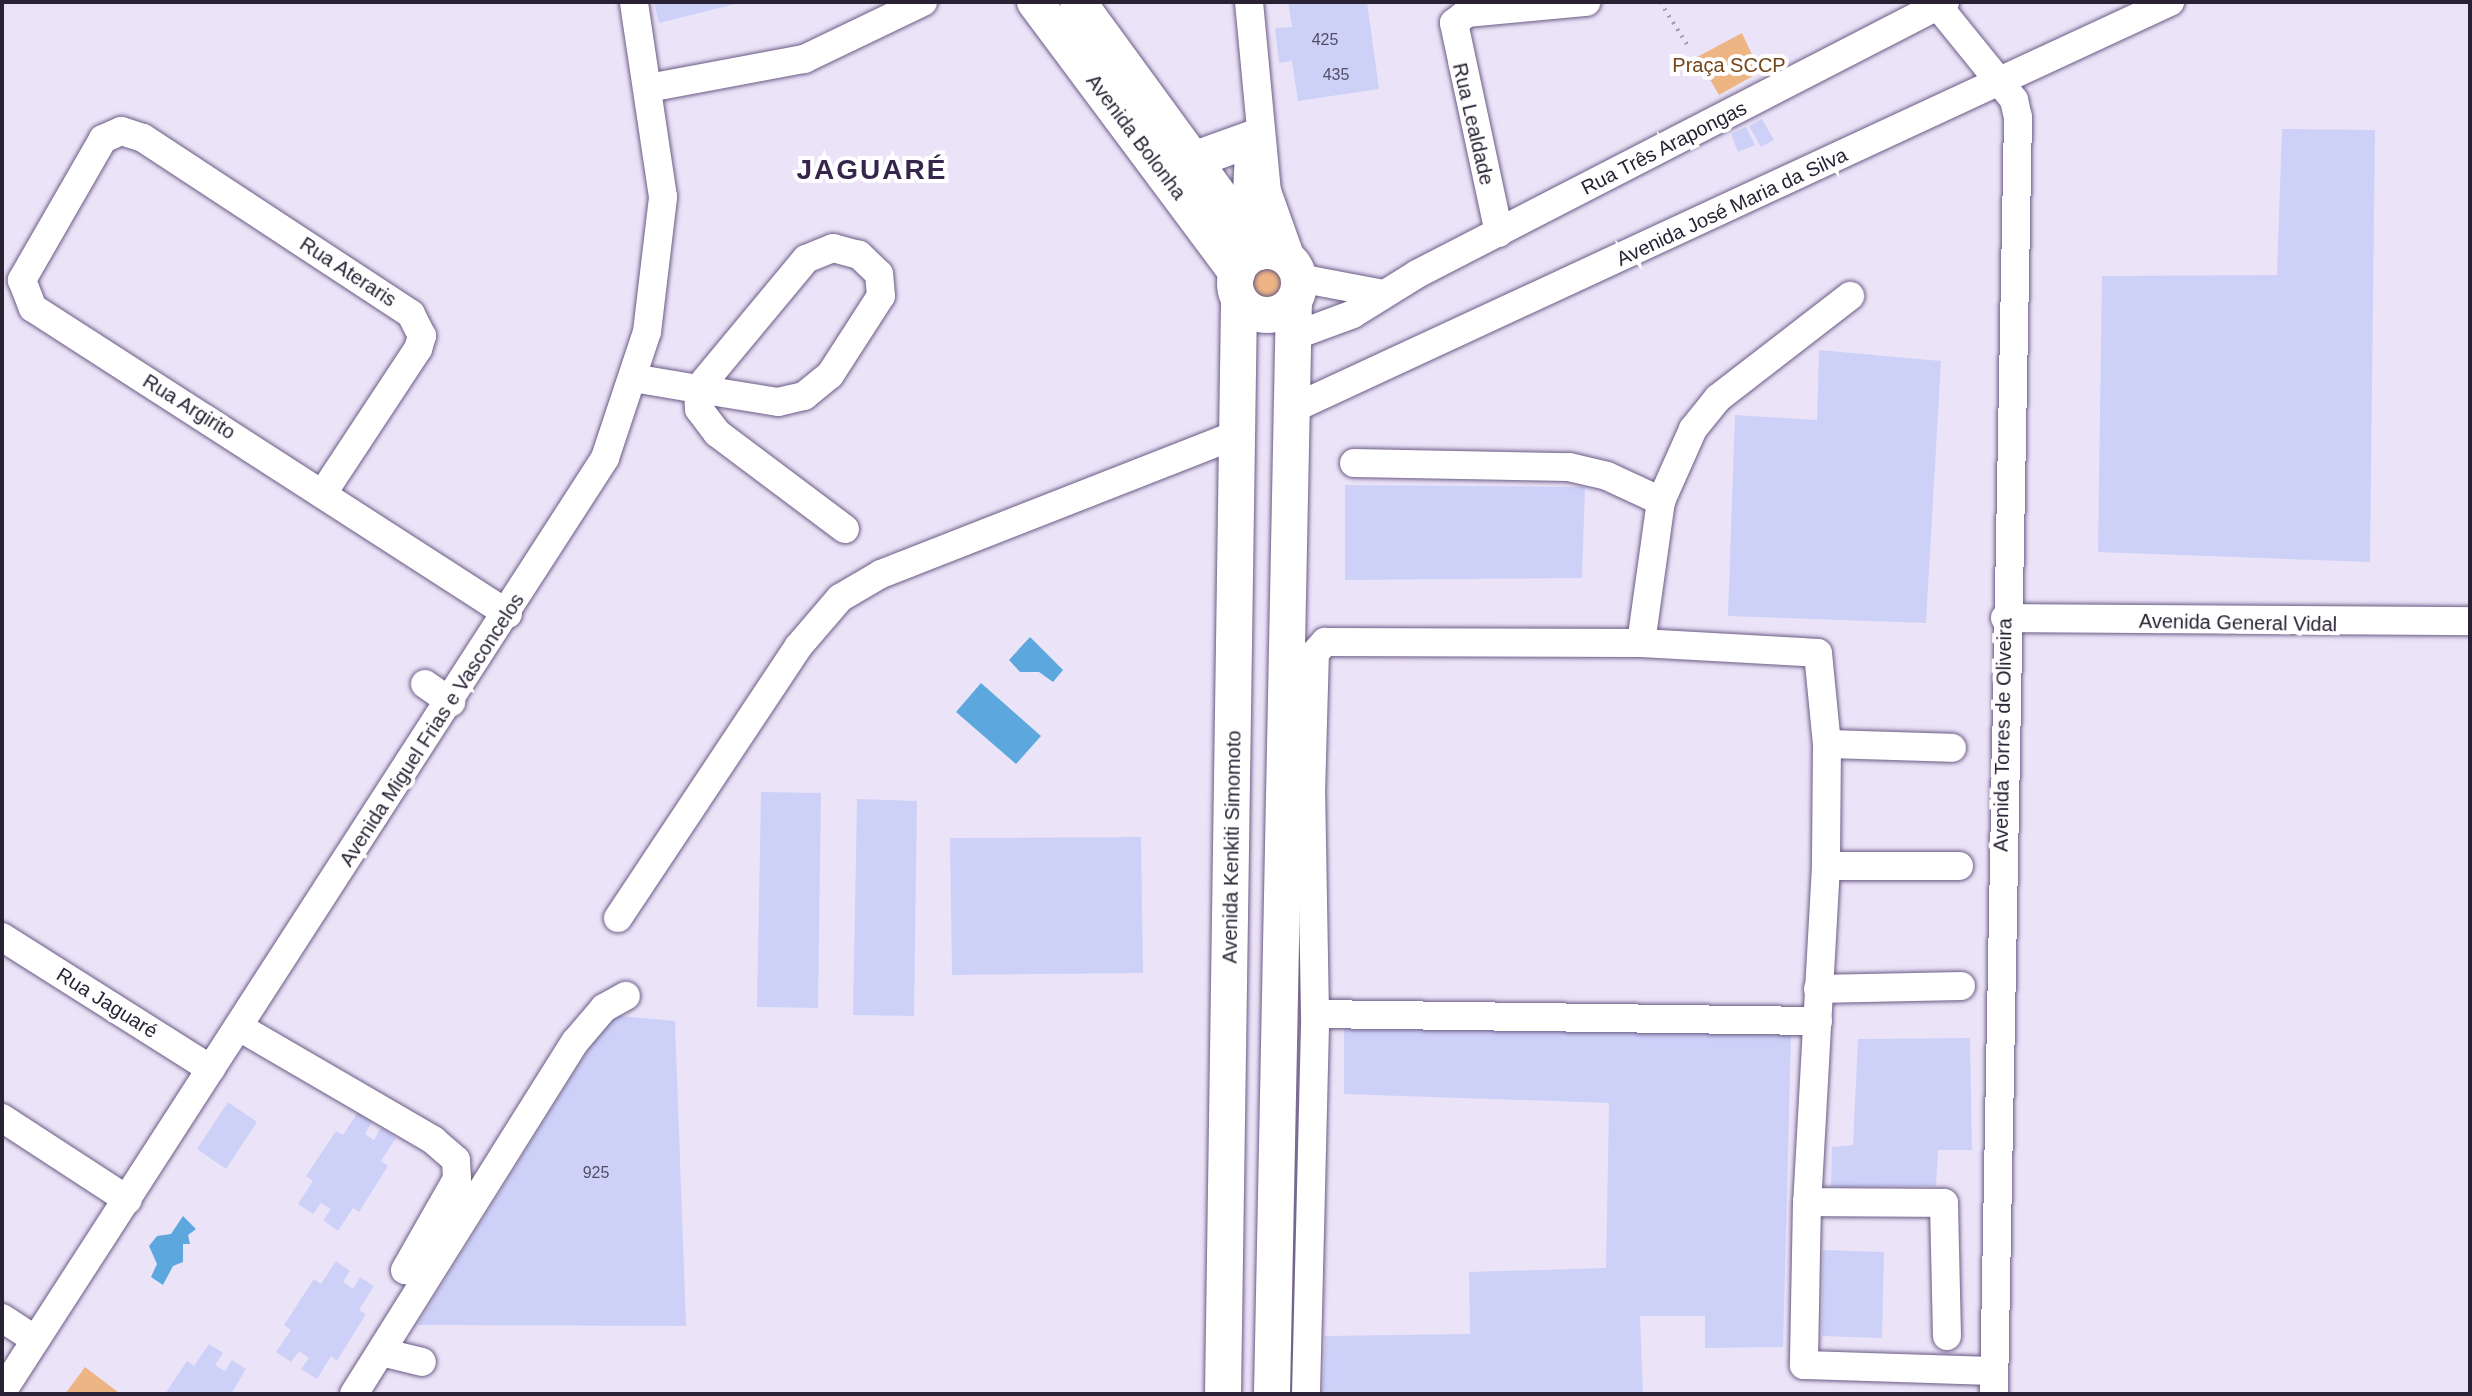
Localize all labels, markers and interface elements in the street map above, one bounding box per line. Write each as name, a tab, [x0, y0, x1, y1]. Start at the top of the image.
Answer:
house number: 425	[1312, 30, 1338, 50]
park label: Praça SCCP	[1672, 53, 1786, 77]
street label: Rua Lealdade	[1447, 61, 1499, 187]
house number: 435	[1323, 65, 1349, 85]
street label: Avenida Bolonha	[1081, 70, 1191, 204]
street label: Rua Três Arapongas	[1577, 96, 1751, 200]
street label: Avenida José Maria da Silva	[1613, 143, 1851, 271]
district label: JAGUARÉ	[797, 153, 947, 187]
street label: Rua Ateraris	[295, 232, 401, 312]
street label: Rua Argirito	[138, 369, 240, 445]
street label: Avenida Miguel Frias e Vasconcelos	[335, 589, 529, 871]
street label: Avenida General Vidal	[2139, 609, 2337, 637]
street label: Avenida Torres de Oliveira	[1989, 618, 2017, 852]
street label: Avenida Kenkiti Simomoto	[1218, 730, 1246, 964]
street label: Rua Jaguaré	[52, 962, 162, 1044]
house number: 925	[583, 1163, 609, 1183]

